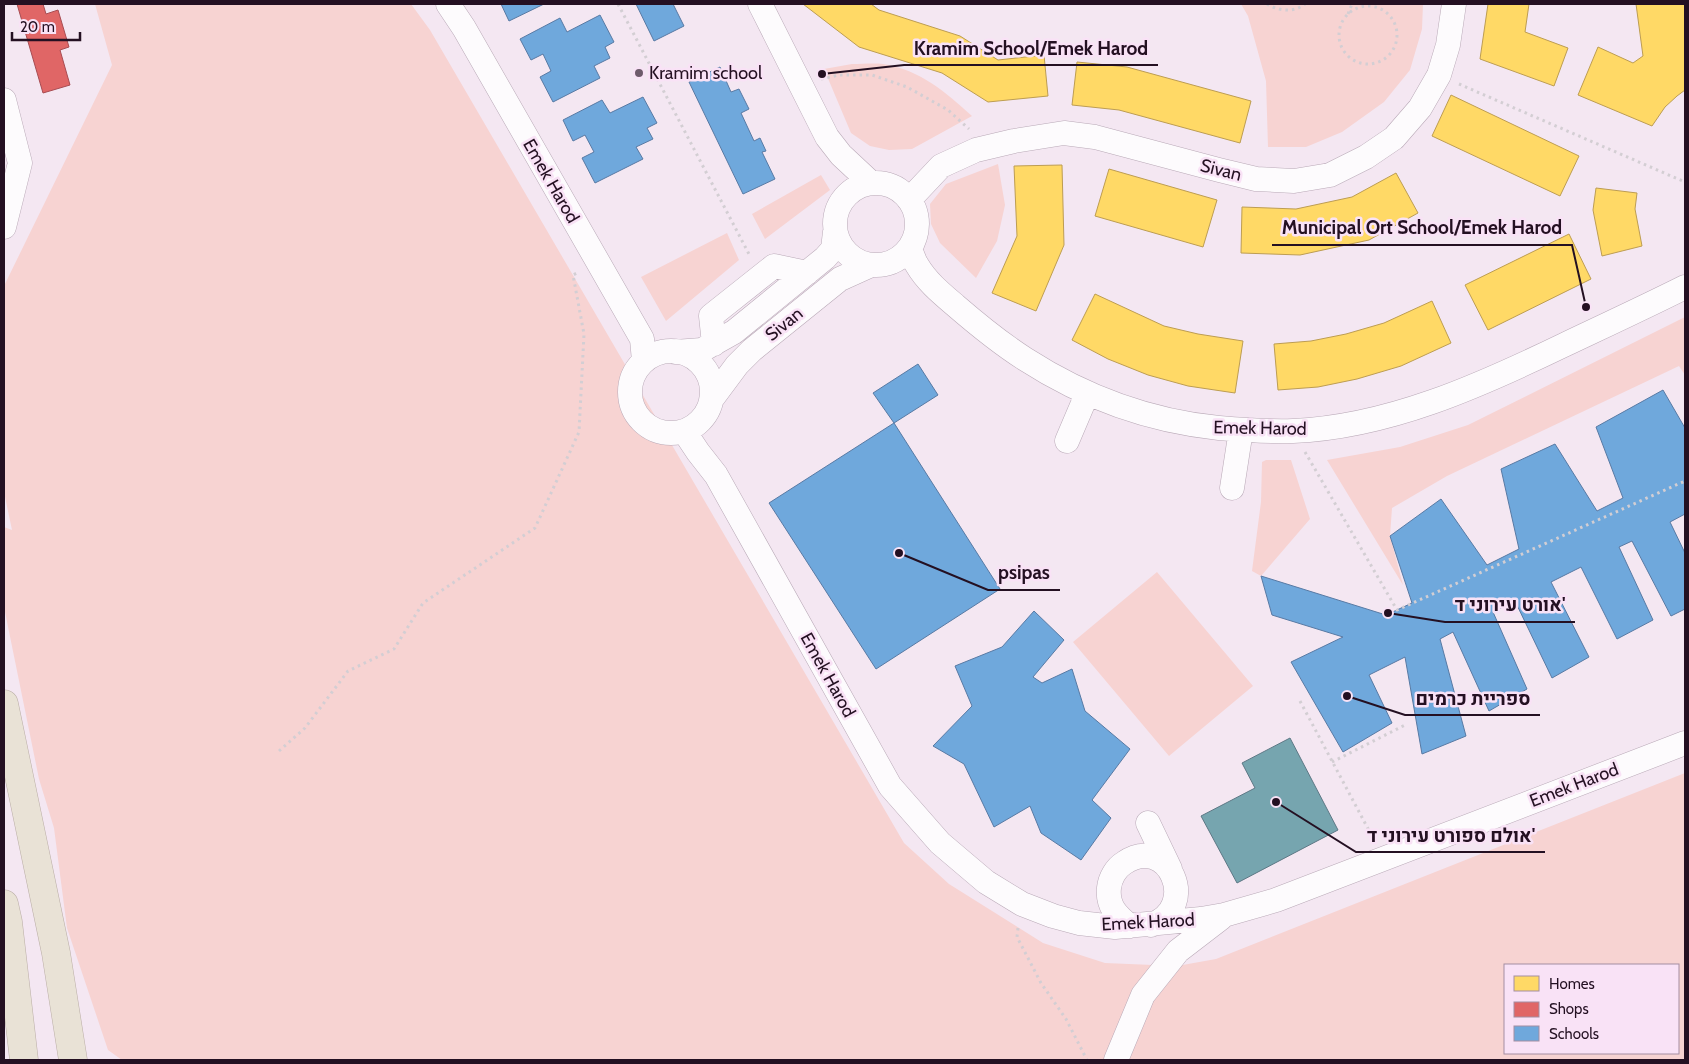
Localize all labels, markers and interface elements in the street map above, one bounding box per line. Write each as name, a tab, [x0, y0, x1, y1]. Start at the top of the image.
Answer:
scale bar	[12, 10, 80, 42]
text: 20 m	[20, 18, 55, 36]
callout: Kramim School/Emek Harod	[904, 31, 1158, 65]
text: Kramim School/Emek Harod	[914, 37, 1148, 60]
place label: Kramim school	[649, 62, 763, 84]
marker: Kramim school	[633, 67, 645, 79]
street label: Emek Harod	[518, 135, 584, 227]
street label: Sivan	[1198, 154, 1244, 186]
callout: Municipal Ort School/Emek Harod	[1272, 211, 1572, 245]
text: Municipal Ort School/Emek Harod	[1282, 216, 1562, 239]
street label: Sivan	[761, 302, 807, 346]
street label: Emek Harod	[1213, 416, 1307, 440]
callout: psipas	[988, 556, 1060, 590]
text: psipas	[998, 561, 1050, 584]
callout: אורט עירוני ד'	[1445, 588, 1575, 622]
text: אורט עירוני ד'	[1455, 593, 1565, 616]
street label: Emek Harod	[796, 629, 860, 721]
callout: ספריית כרמים	[1405, 681, 1540, 715]
text: ספריית כרמים	[1415, 687, 1531, 710]
street label: Emek Harod	[1526, 758, 1622, 812]
callout: אולם ספורט עירוני ד'	[1356, 818, 1545, 852]
text: אולם ספורט עירוני ד'	[1367, 824, 1535, 847]
street label: Emek Harod	[1101, 909, 1195, 935]
legend	[1504, 964, 1679, 1054]
text: Homes	[1549, 975, 1595, 993]
text: Shops	[1549, 1000, 1589, 1018]
text: Schools	[1549, 1025, 1599, 1043]

